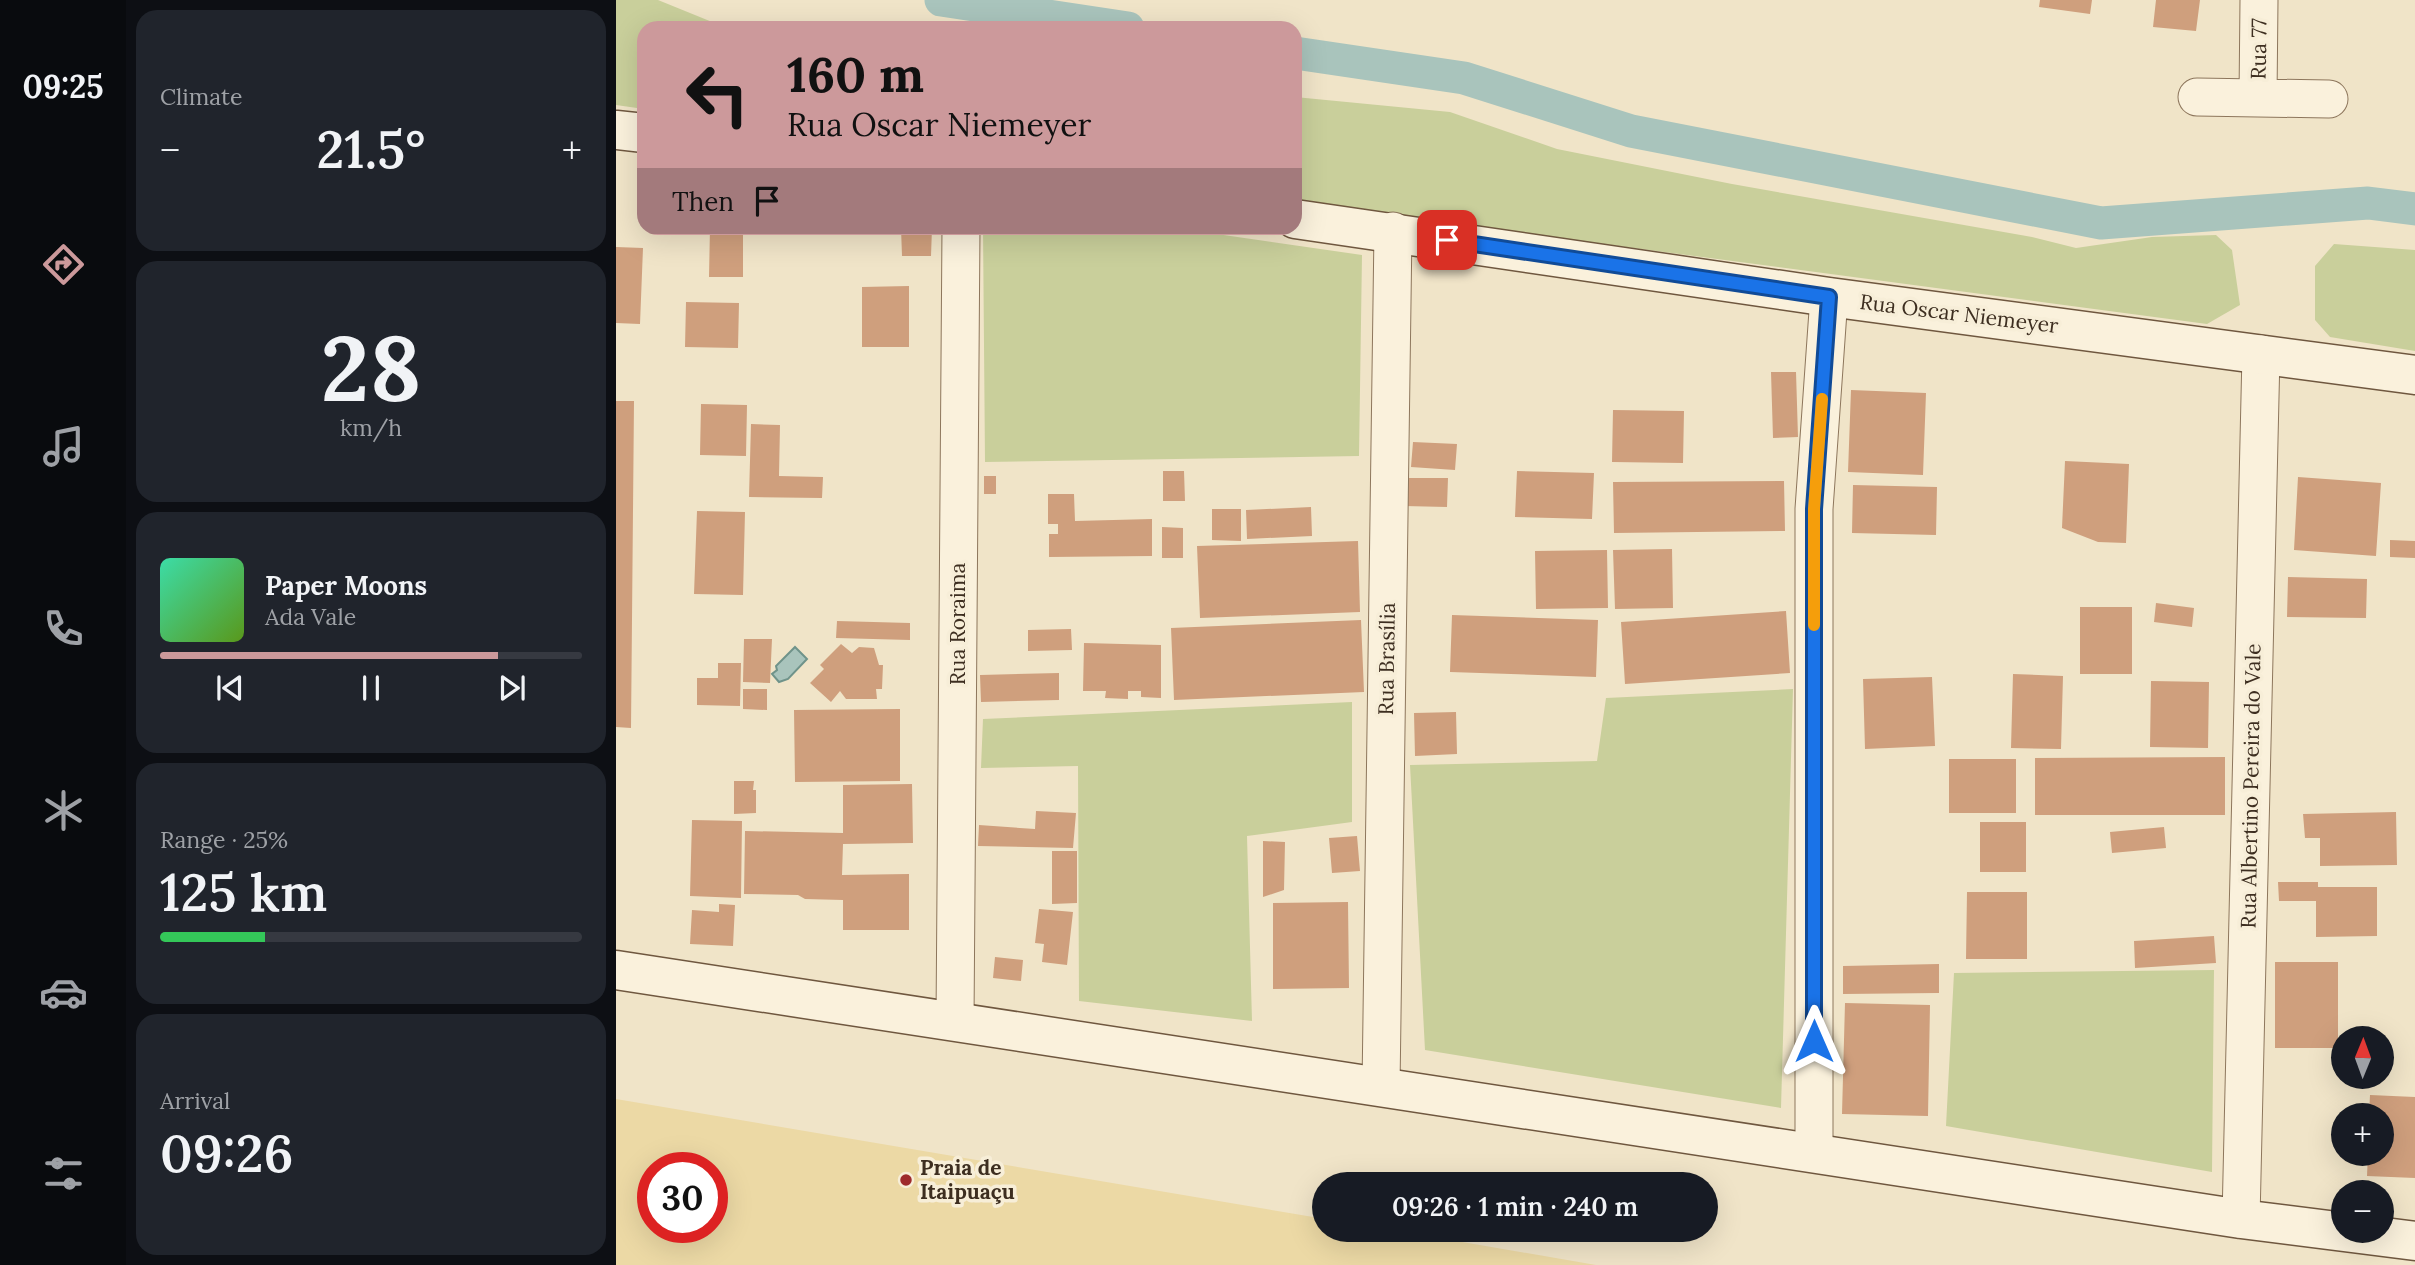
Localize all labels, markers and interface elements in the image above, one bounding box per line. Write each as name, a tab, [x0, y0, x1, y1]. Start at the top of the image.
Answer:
street label: Rua 77	[2244, 18, 2273, 80]
text: 160 m	[787, 43, 924, 105]
icon: left	[672, 49, 763, 140]
text: 09:25	[22, 66, 104, 107]
text: Climate	[160, 82, 242, 111]
text: Rua Oscar Niemeyer	[787, 104, 1091, 145]
text: 21.5°	[317, 116, 425, 182]
text: −	[160, 126, 180, 174]
text: +	[562, 126, 582, 174]
icon: arrive	[748, 182, 786, 220]
text: Then	[672, 185, 734, 218]
pin	[1417, 210, 1477, 270]
icon: arrive	[1428, 221, 1466, 259]
icon: directions	[39, 240, 88, 289]
street label: Rua Oscar Niemeyer	[1858, 288, 2060, 339]
text: 28	[321, 309, 421, 426]
text: km/h	[340, 413, 402, 442]
icon: music	[39, 422, 88, 471]
street label: Rua Roraima	[944, 562, 971, 685]
text: Paper Moons	[265, 569, 427, 602]
text: Ada Vale	[265, 602, 356, 631]
street label: Rua Brasília	[1372, 602, 1401, 716]
icon: phone	[39, 604, 88, 653]
street label: Rua Albertino Pereira do Vale	[2235, 643, 2266, 929]
icon: previous	[211, 669, 249, 707]
icon: pause	[352, 669, 390, 707]
icon: next	[493, 669, 531, 707]
icon: climate	[39, 786, 88, 835]
text: Range · 25%	[160, 825, 288, 854]
text: 125 km	[160, 859, 327, 925]
icon: car	[39, 968, 88, 1017]
position arrow	[1777, 1004, 1851, 1078]
north arrow	[2331, 1026, 2394, 1088]
map controls	[2331, 1026, 2394, 1243]
text: Arrival	[160, 1086, 230, 1115]
button: +	[2331, 1103, 2394, 1166]
text: 09:26	[160, 1120, 294, 1186]
icon: filters	[39, 1149, 88, 1198]
speed limit sign: 30	[637, 1152, 728, 1243]
place label: Praia de Itaipuaçu	[920, 1154, 1015, 1205]
marker: Praia de Itaipuaçu	[898, 1172, 914, 1188]
button: −	[2331, 1180, 2394, 1243]
text: 09:26 · 1 min · 240 m	[1392, 1190, 1638, 1223]

